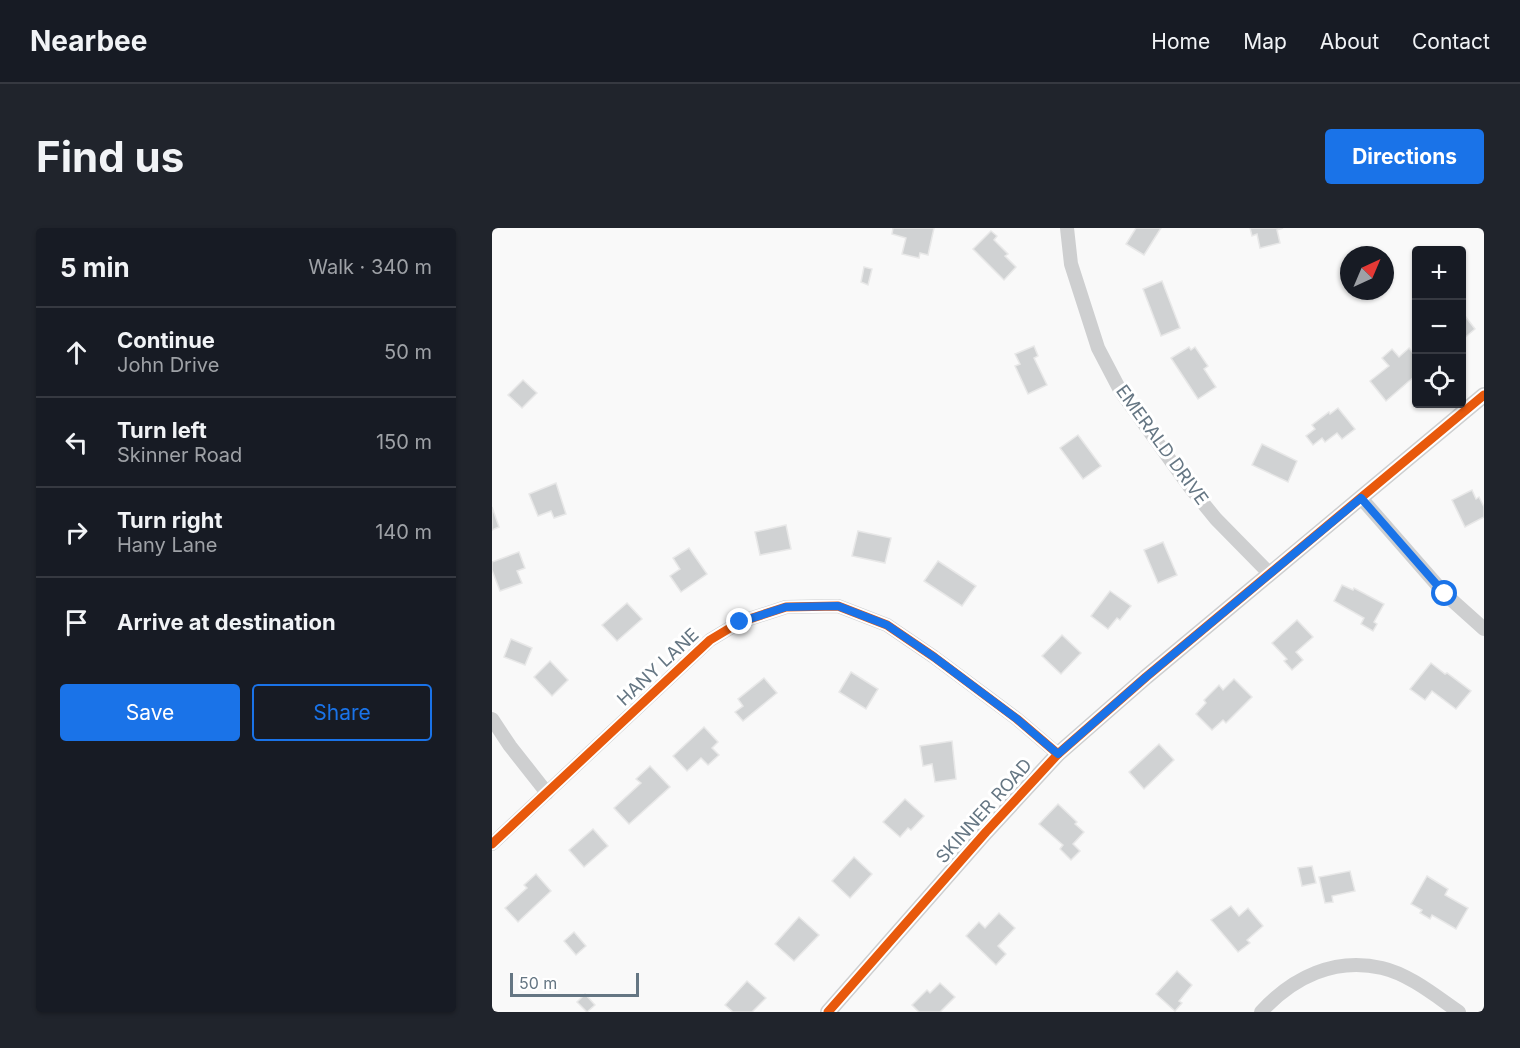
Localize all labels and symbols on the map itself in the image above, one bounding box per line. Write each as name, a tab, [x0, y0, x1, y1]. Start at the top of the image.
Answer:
north arrow	[1340, 246, 1394, 300]
street label: EMERALD DRIVE	[1112, 381, 1213, 509]
route start	[1431, 580, 1457, 606]
route end	[726, 608, 752, 634]
street label: HANY LANE	[613, 624, 703, 710]
street label: SKINNER ROAD	[931, 754, 1036, 867]
scale bar	[510, 970, 639, 998]

